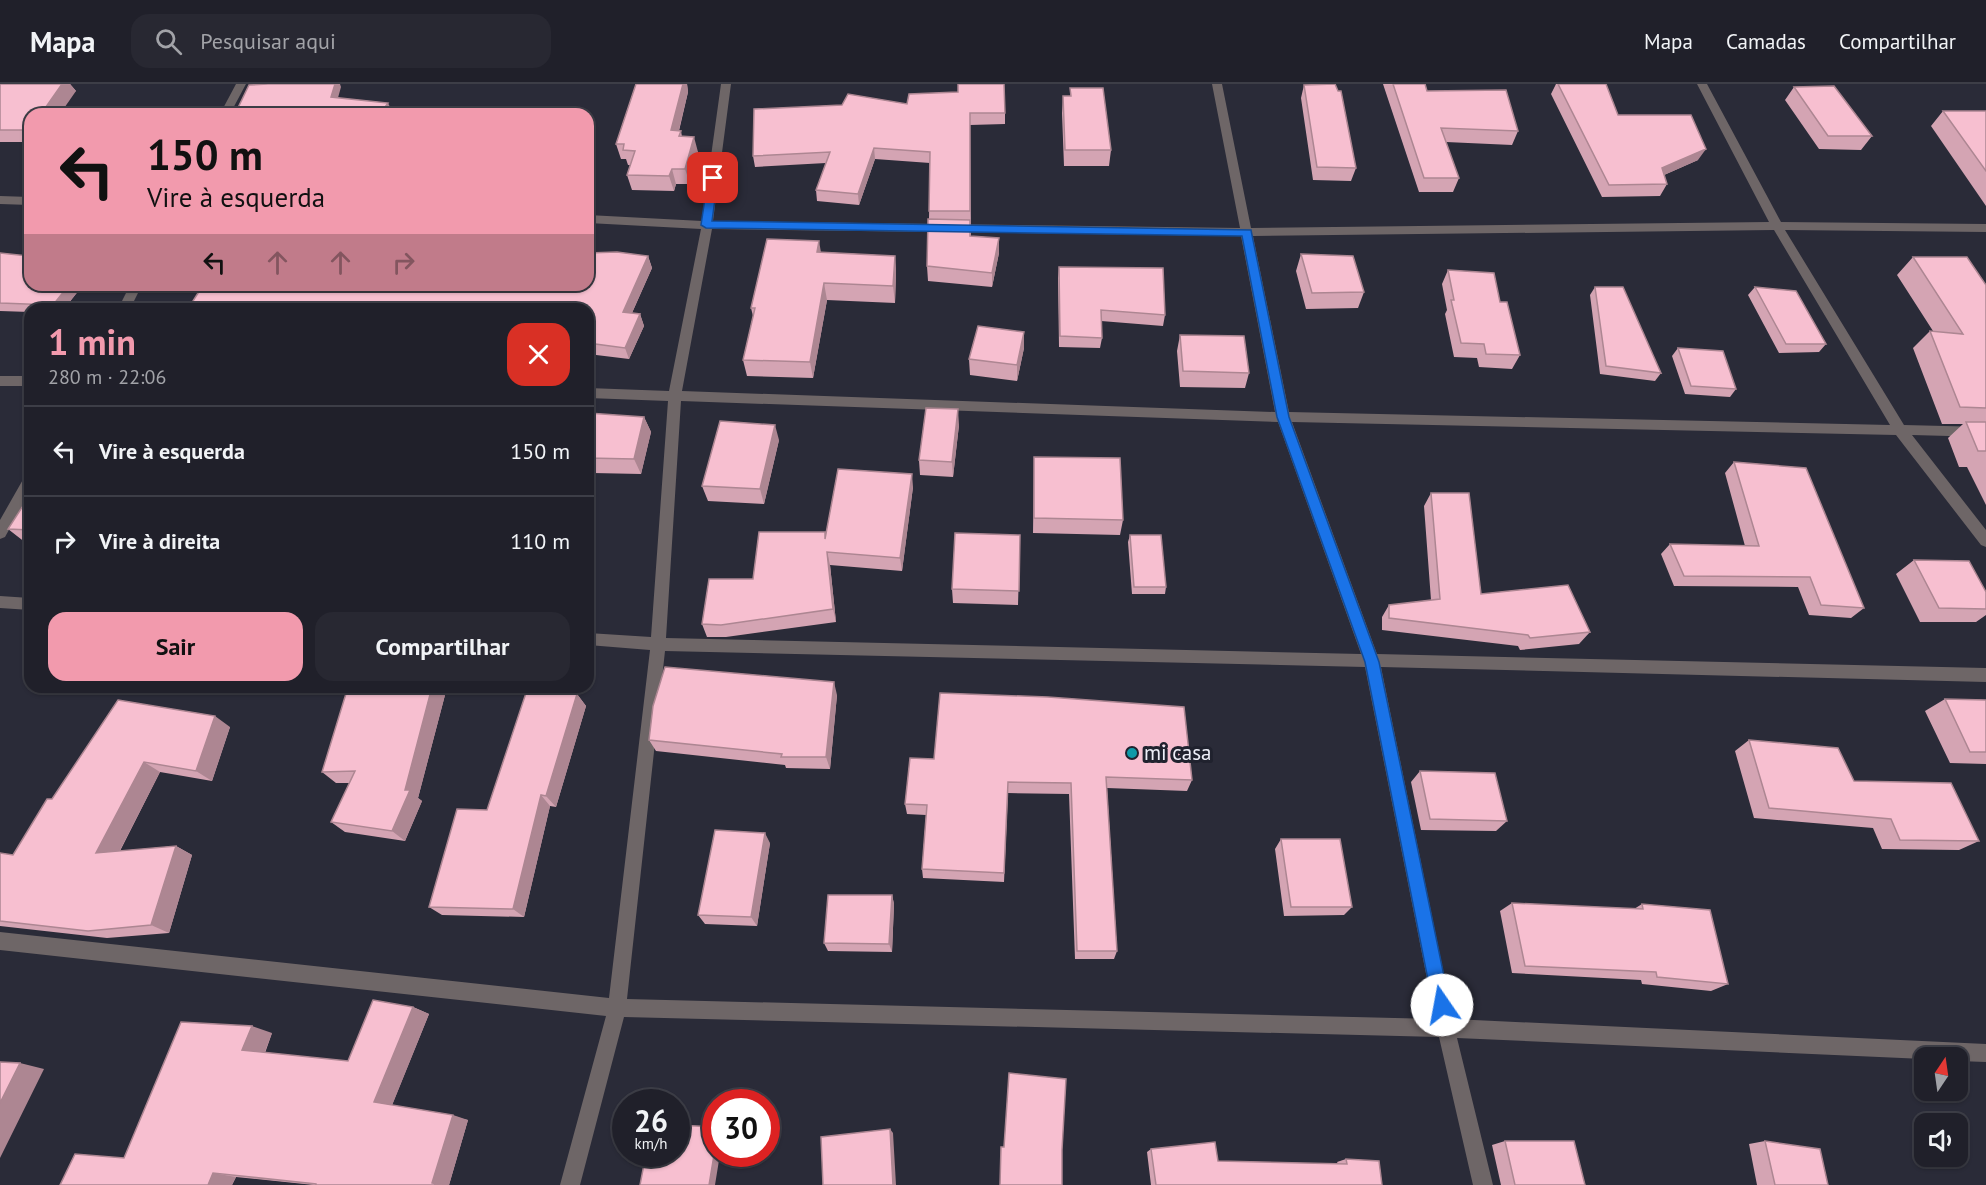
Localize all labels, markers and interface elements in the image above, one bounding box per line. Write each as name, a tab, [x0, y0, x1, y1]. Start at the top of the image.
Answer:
search box	[131, 14, 551, 68]
text: Mapa	[30, 23, 95, 60]
icon: search	[152, 25, 185, 58]
text: Pesquisar aqui	[200, 27, 336, 55]
text: Mapa	[1644, 28, 1693, 55]
text: Camadas	[1726, 28, 1806, 55]
text: Compartilhar	[1839, 28, 1956, 55]
text: 150 m	[147, 127, 263, 182]
icon: left	[48, 132, 126, 210]
pin	[687, 152, 738, 203]
icon: arrive	[696, 161, 729, 194]
text: Vire à esquerda	[147, 180, 325, 214]
icon: left	[198, 246, 231, 279]
icon: ahead	[261, 246, 294, 279]
icon: ahead	[324, 246, 357, 279]
icon: right	[387, 246, 420, 279]
text: 1 min	[48, 318, 136, 365]
button: close	[507, 323, 570, 386]
text: 280 m · 22:06	[48, 364, 166, 390]
icon: left	[48, 435, 81, 468]
text: Vire à esquerda	[99, 437, 245, 465]
text: 150 m	[510, 437, 570, 465]
icon: right	[48, 525, 81, 558]
text: Vire à direita	[99, 527, 220, 555]
text: 110 m	[510, 527, 570, 555]
button: Sair	[48, 612, 303, 681]
button: Compartilhar	[315, 612, 570, 681]
place label: mi casa	[1144, 739, 1211, 766]
marker: mi casa	[1125, 746, 1139, 760]
position arrow	[1410, 973, 1474, 1037]
north arrow	[1914, 1047, 1968, 1101]
map controls	[1914, 1047, 1968, 1167]
speed limit sign: 30	[702, 1089, 780, 1167]
text: 26	[634, 1101, 668, 1140]
button: sound	[1914, 1113, 1968, 1167]
text: km/h	[635, 1134, 667, 1153]

